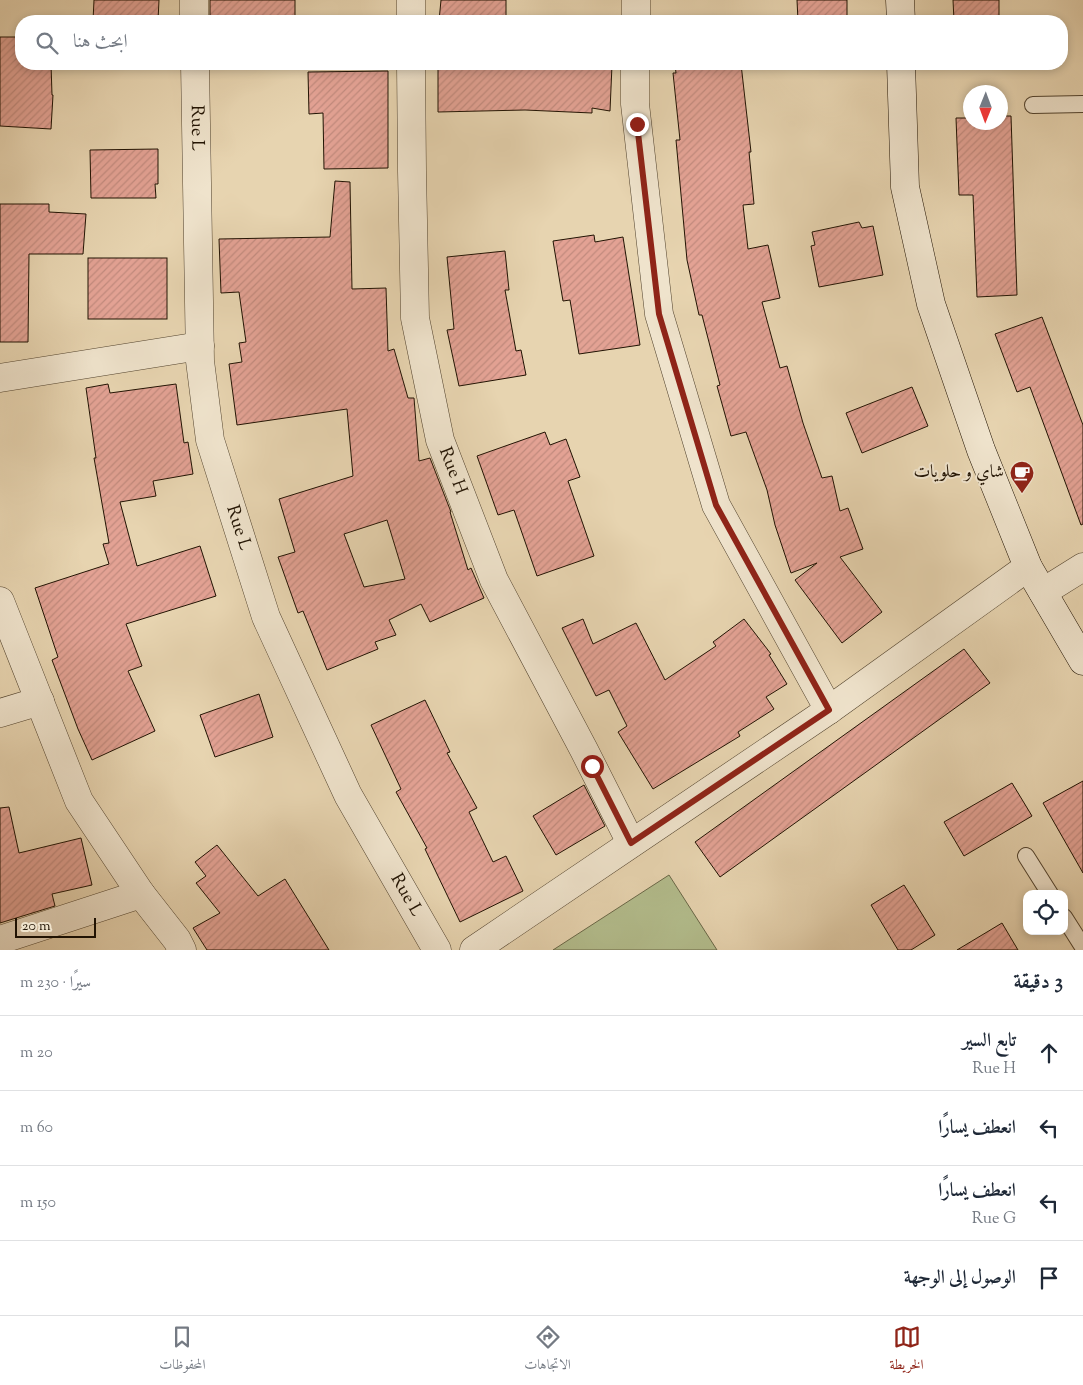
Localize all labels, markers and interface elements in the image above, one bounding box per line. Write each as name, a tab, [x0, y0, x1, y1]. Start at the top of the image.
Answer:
search box	[15, 15, 1068, 70]
icon: search	[33, 29, 61, 57]
text: ابحث هنا	[73, 29, 128, 56]
north arrow	[963, 85, 1008, 130]
street label: Rue L	[183, 105, 209, 151]
route end	[626, 113, 649, 136]
street label: Rue H	[431, 444, 473, 499]
place label: شاي و حلويات	[913, 460, 1004, 486]
cafe icon: شاي و حلويات	[1009, 460, 1035, 494]
street label: Rue L	[219, 502, 257, 554]
route start	[581, 755, 604, 778]
street label: Rue L	[383, 869, 428, 922]
map controls	[1023, 890, 1068, 935]
button: locate	[1023, 890, 1068, 935]
scale bar	[15, 915, 96, 938]
text: 20 m	[22, 917, 51, 937]
text: 3 دقيقة	[1013, 968, 1063, 998]
text: سيرًا · 230 m	[20, 972, 91, 995]
text: تابع السير	[962, 1028, 1016, 1055]
icon: ahead	[1035, 1039, 1063, 1067]
text: 20 m	[20, 1042, 53, 1065]
text: Rue H	[972, 1058, 1016, 1081]
icon: left	[1035, 1114, 1063, 1142]
text: انعطف يسارًا	[938, 1115, 1016, 1142]
text: 60 m	[20, 1117, 53, 1140]
text: انعطف يسارًا	[938, 1178, 1016, 1205]
icon: left	[1035, 1189, 1063, 1217]
text: 150 m	[20, 1192, 56, 1215]
text: Rue G	[972, 1208, 1016, 1231]
icon: arrive	[1035, 1264, 1063, 1292]
text: الوصول إلى الوجهة	[904, 1265, 1016, 1292]
tab: المحفوظات	[159, 1323, 206, 1378]
tab: الاتجاهات	[524, 1323, 571, 1378]
tab: الخريطة	[890, 1323, 924, 1378]

